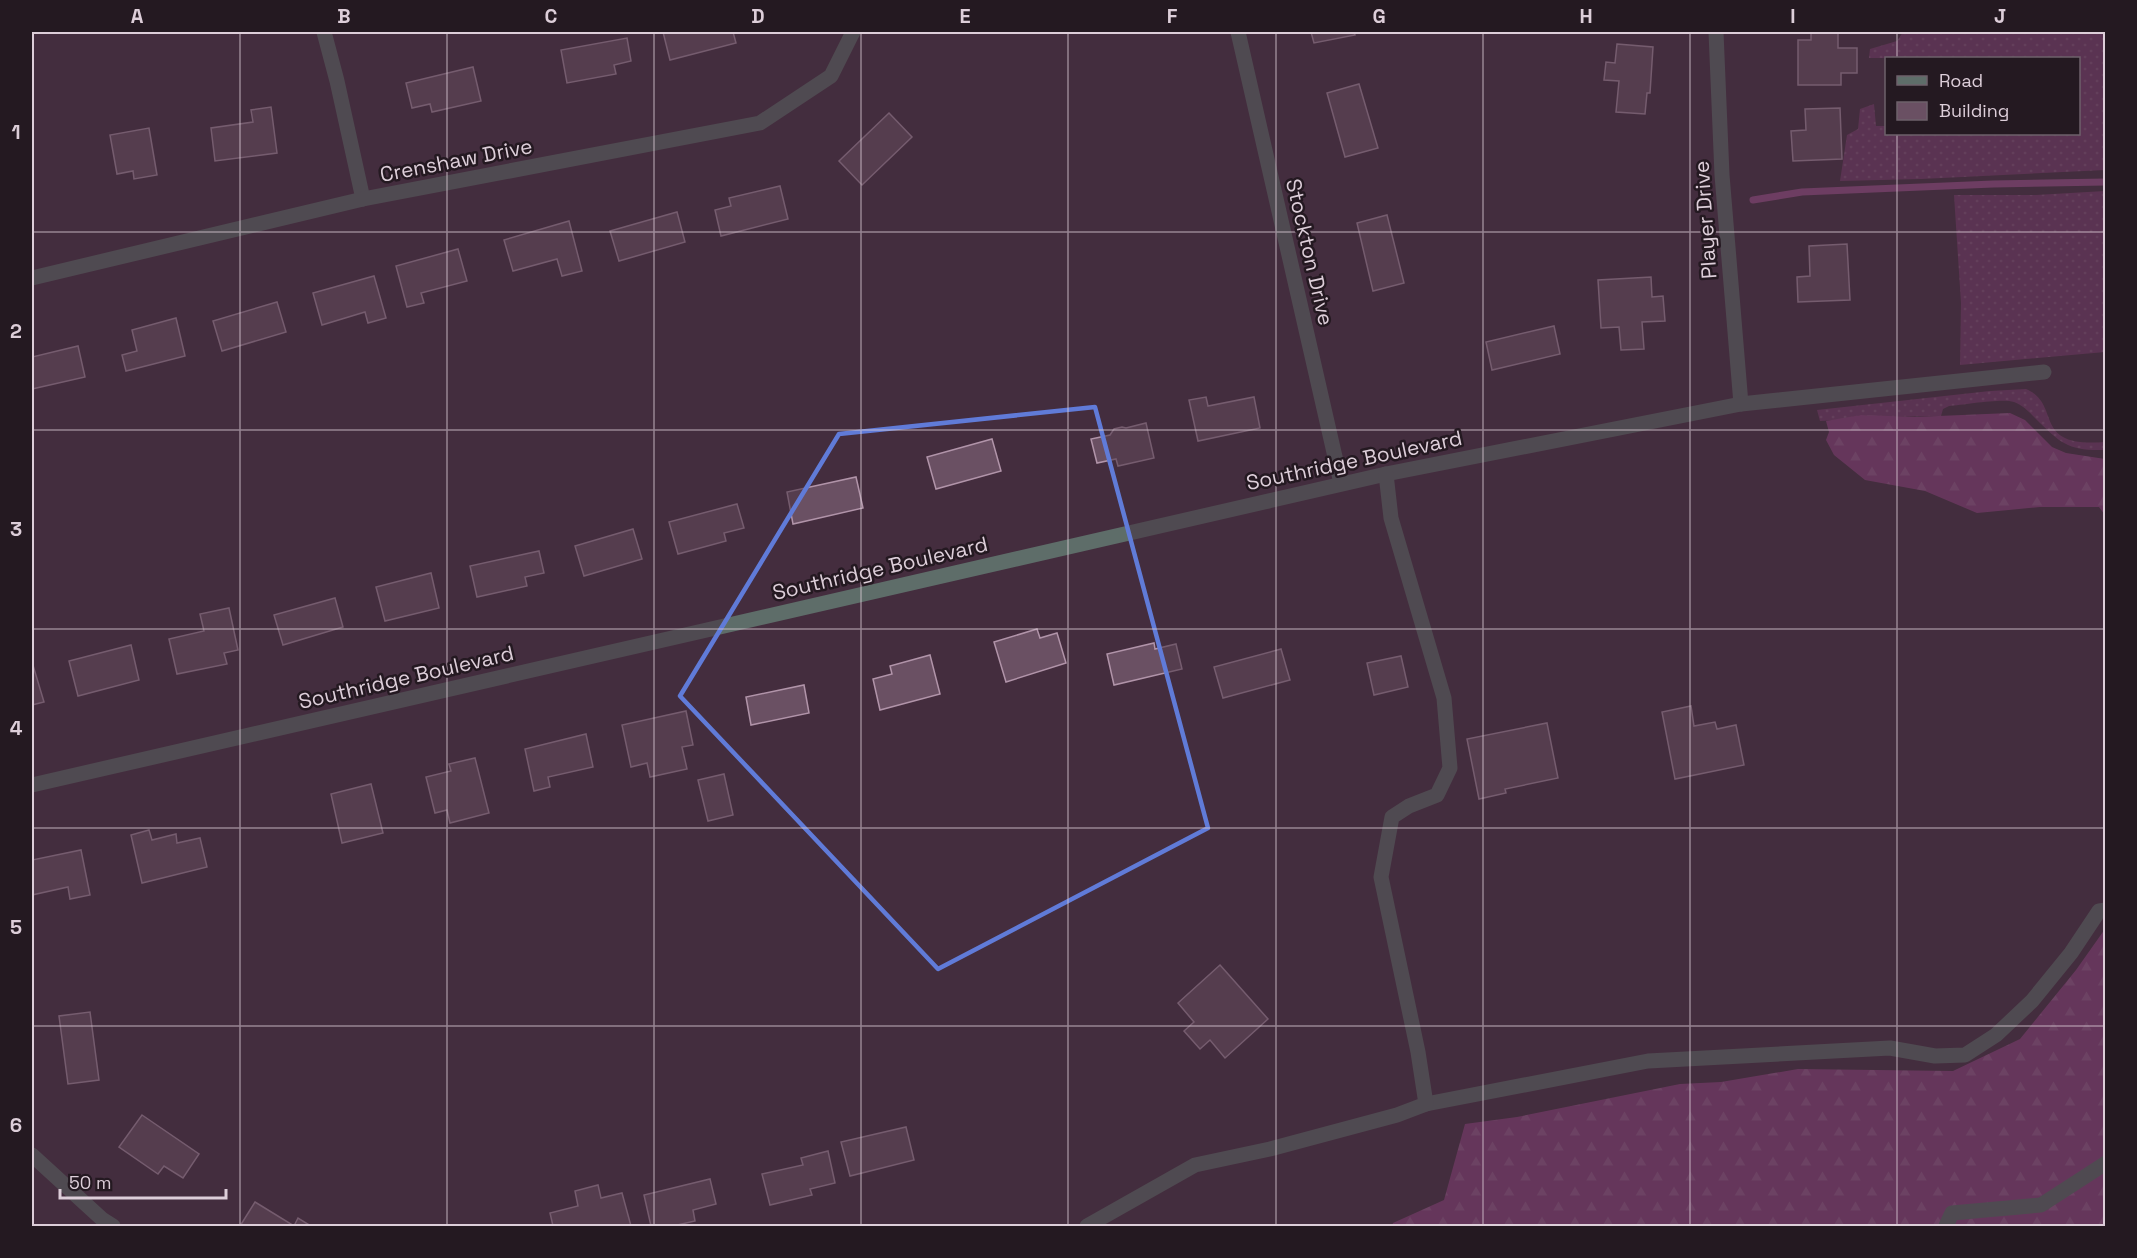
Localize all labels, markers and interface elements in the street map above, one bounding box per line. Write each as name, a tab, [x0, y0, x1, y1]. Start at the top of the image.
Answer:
text: A	[131, 3, 144, 29]
text: B	[337, 3, 351, 29]
text: C	[545, 3, 558, 29]
text: D	[751, 3, 765, 29]
text: E	[959, 3, 971, 29]
text: F	[1167, 3, 1178, 29]
text: G	[1372, 3, 1386, 29]
text: H	[1579, 3, 1593, 29]
text: I	[1790, 3, 1796, 29]
text: J	[1994, 3, 2006, 29]
legend	[1885, 57, 2080, 135]
text: Road	[1939, 69, 1983, 92]
text: Building	[1939, 99, 2009, 122]
text: 1	[11, 119, 21, 145]
street label: Crenshaw Drive	[378, 132, 534, 188]
street label: Player Drive	[1687, 160, 1723, 280]
street label: Stockton Drive	[1280, 176, 1340, 328]
text: 2	[10, 318, 22, 344]
street label: Southridge Boulevard	[1244, 424, 1464, 496]
text: 3	[10, 516, 22, 542]
street label: Southridge Boulevard	[770, 530, 990, 606]
street label: Southridge Boulevard	[296, 639, 516, 715]
text: 4	[10, 715, 23, 741]
text: 5	[10, 914, 22, 940]
text: 6	[10, 1112, 22, 1138]
scale bar	[60, 1162, 226, 1200]
text: 50 m	[69, 1171, 111, 1194]

